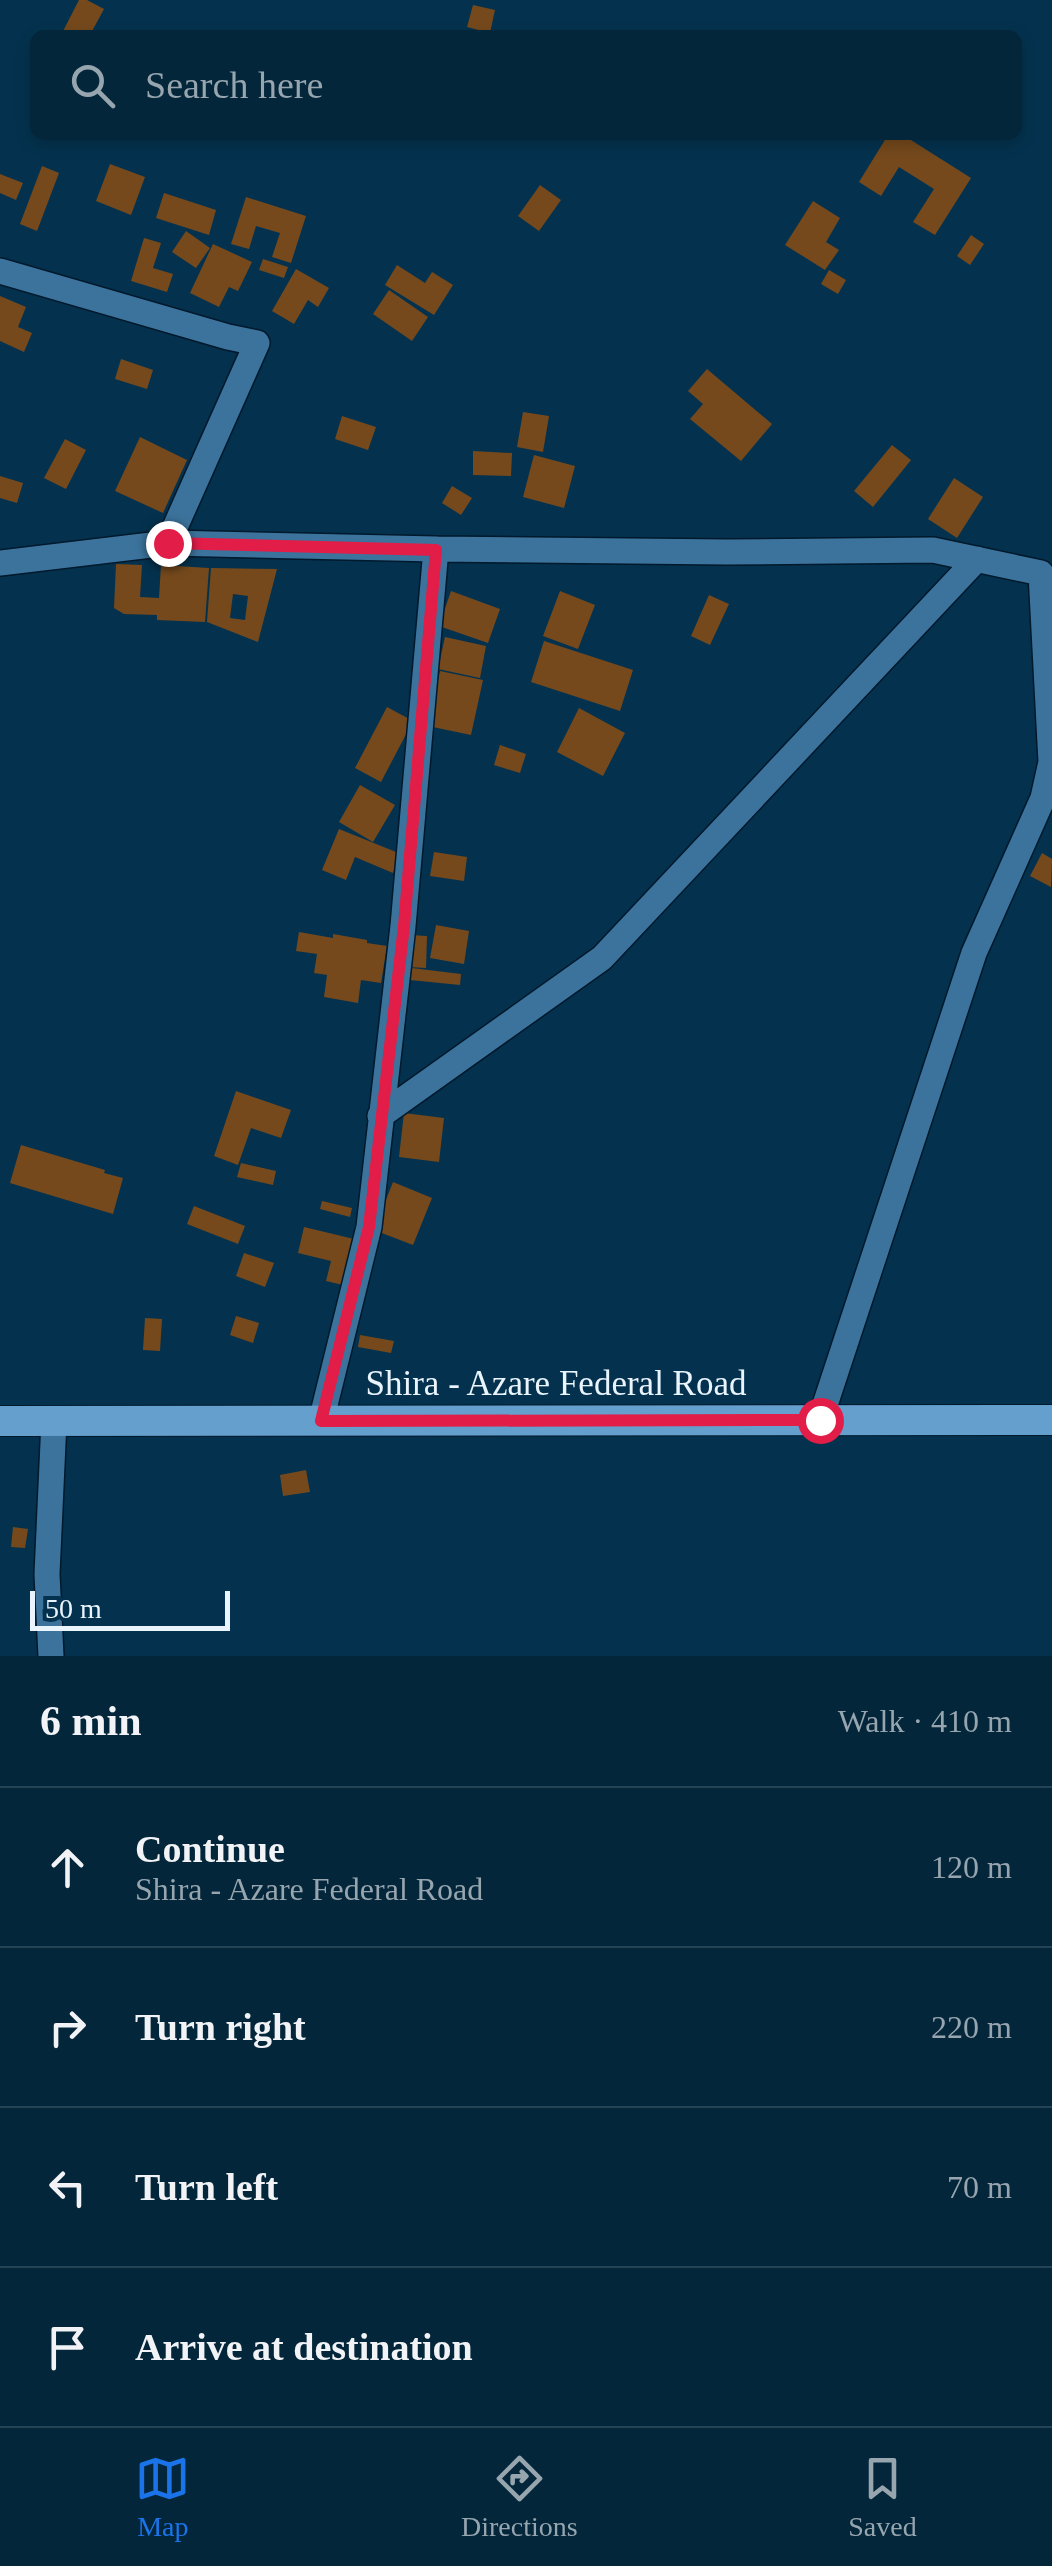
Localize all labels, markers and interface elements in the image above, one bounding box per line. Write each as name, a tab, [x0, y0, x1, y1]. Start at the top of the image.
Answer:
search box	[30, 30, 1022, 140]
icon: search	[65, 58, 120, 113]
text: Search here	[145, 64, 323, 106]
route end	[146, 521, 192, 567]
street label: Shira - Azare Federal Road	[366, 1364, 747, 1403]
route start	[798, 1398, 844, 1444]
scale bar	[30, 1586, 230, 1631]
text: 50 m	[45, 1593, 102, 1624]
text: 6 min	[40, 1698, 142, 1744]
text: Walk · 410 m	[838, 1703, 1012, 1739]
text: Continue	[135, 1828, 285, 1870]
icon: ahead	[40, 1840, 95, 1895]
text: 120 m	[931, 1849, 1012, 1885]
text: Shira - Azare Federal Road	[135, 1871, 483, 1907]
icon: right	[40, 2000, 95, 2055]
text: Turn right	[135, 2006, 306, 2048]
text: 220 m	[931, 2009, 1012, 2045]
icon: left	[40, 2160, 95, 2215]
text: Turn left	[135, 2166, 278, 2208]
text: 70 m	[947, 2169, 1012, 2205]
icon: arrive	[40, 2320, 95, 2375]
text: Arrive at destination	[135, 2326, 473, 2368]
tab: Map	[135, 2451, 190, 2543]
tab: Directions	[461, 2451, 578, 2543]
tab: Saved	[848, 2451, 917, 2543]

